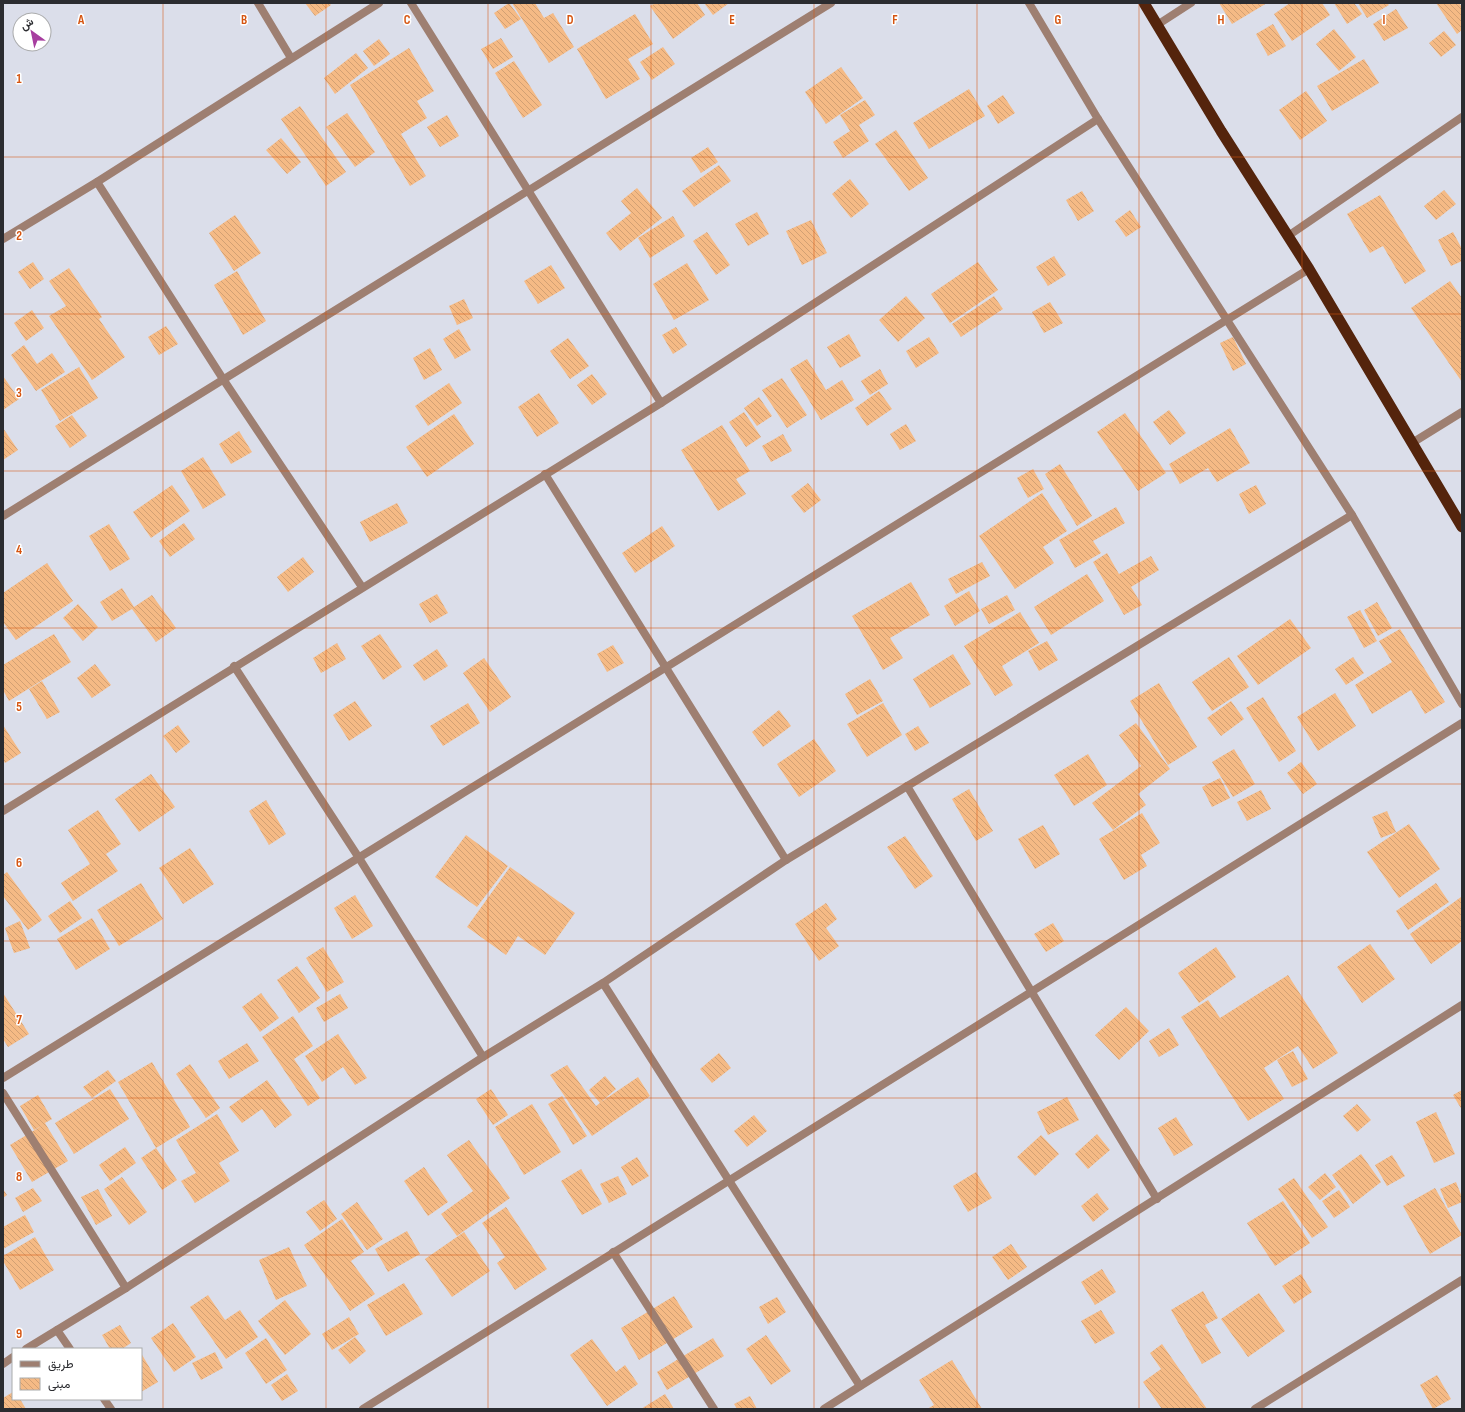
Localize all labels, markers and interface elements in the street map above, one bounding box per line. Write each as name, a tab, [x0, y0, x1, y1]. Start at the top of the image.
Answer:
north arrow	[12, 12, 52, 52]
text: A	[77, 12, 85, 28]
text: B	[241, 12, 247, 28]
text: C	[404, 12, 411, 28]
text: D	[567, 12, 574, 28]
text: E	[729, 12, 735, 28]
text: F	[892, 12, 898, 28]
text: G	[1055, 12, 1062, 28]
text: H	[1218, 12, 1225, 28]
text: I	[1383, 12, 1386, 28]
text: ش	[18, 15, 36, 33]
text: 1	[16, 71, 22, 87]
text: 2	[16, 228, 22, 244]
text: 3	[16, 385, 22, 401]
text: 4	[16, 542, 22, 558]
text: 5	[16, 699, 22, 715]
text: 6	[16, 855, 22, 871]
text: 7	[16, 1012, 22, 1028]
text: 8	[16, 1169, 22, 1185]
text: 9	[16, 1326, 22, 1342]
legend	[12, 1348, 142, 1400]
text: طريق	[48, 1357, 74, 1372]
text: مبنى	[48, 1377, 70, 1392]

